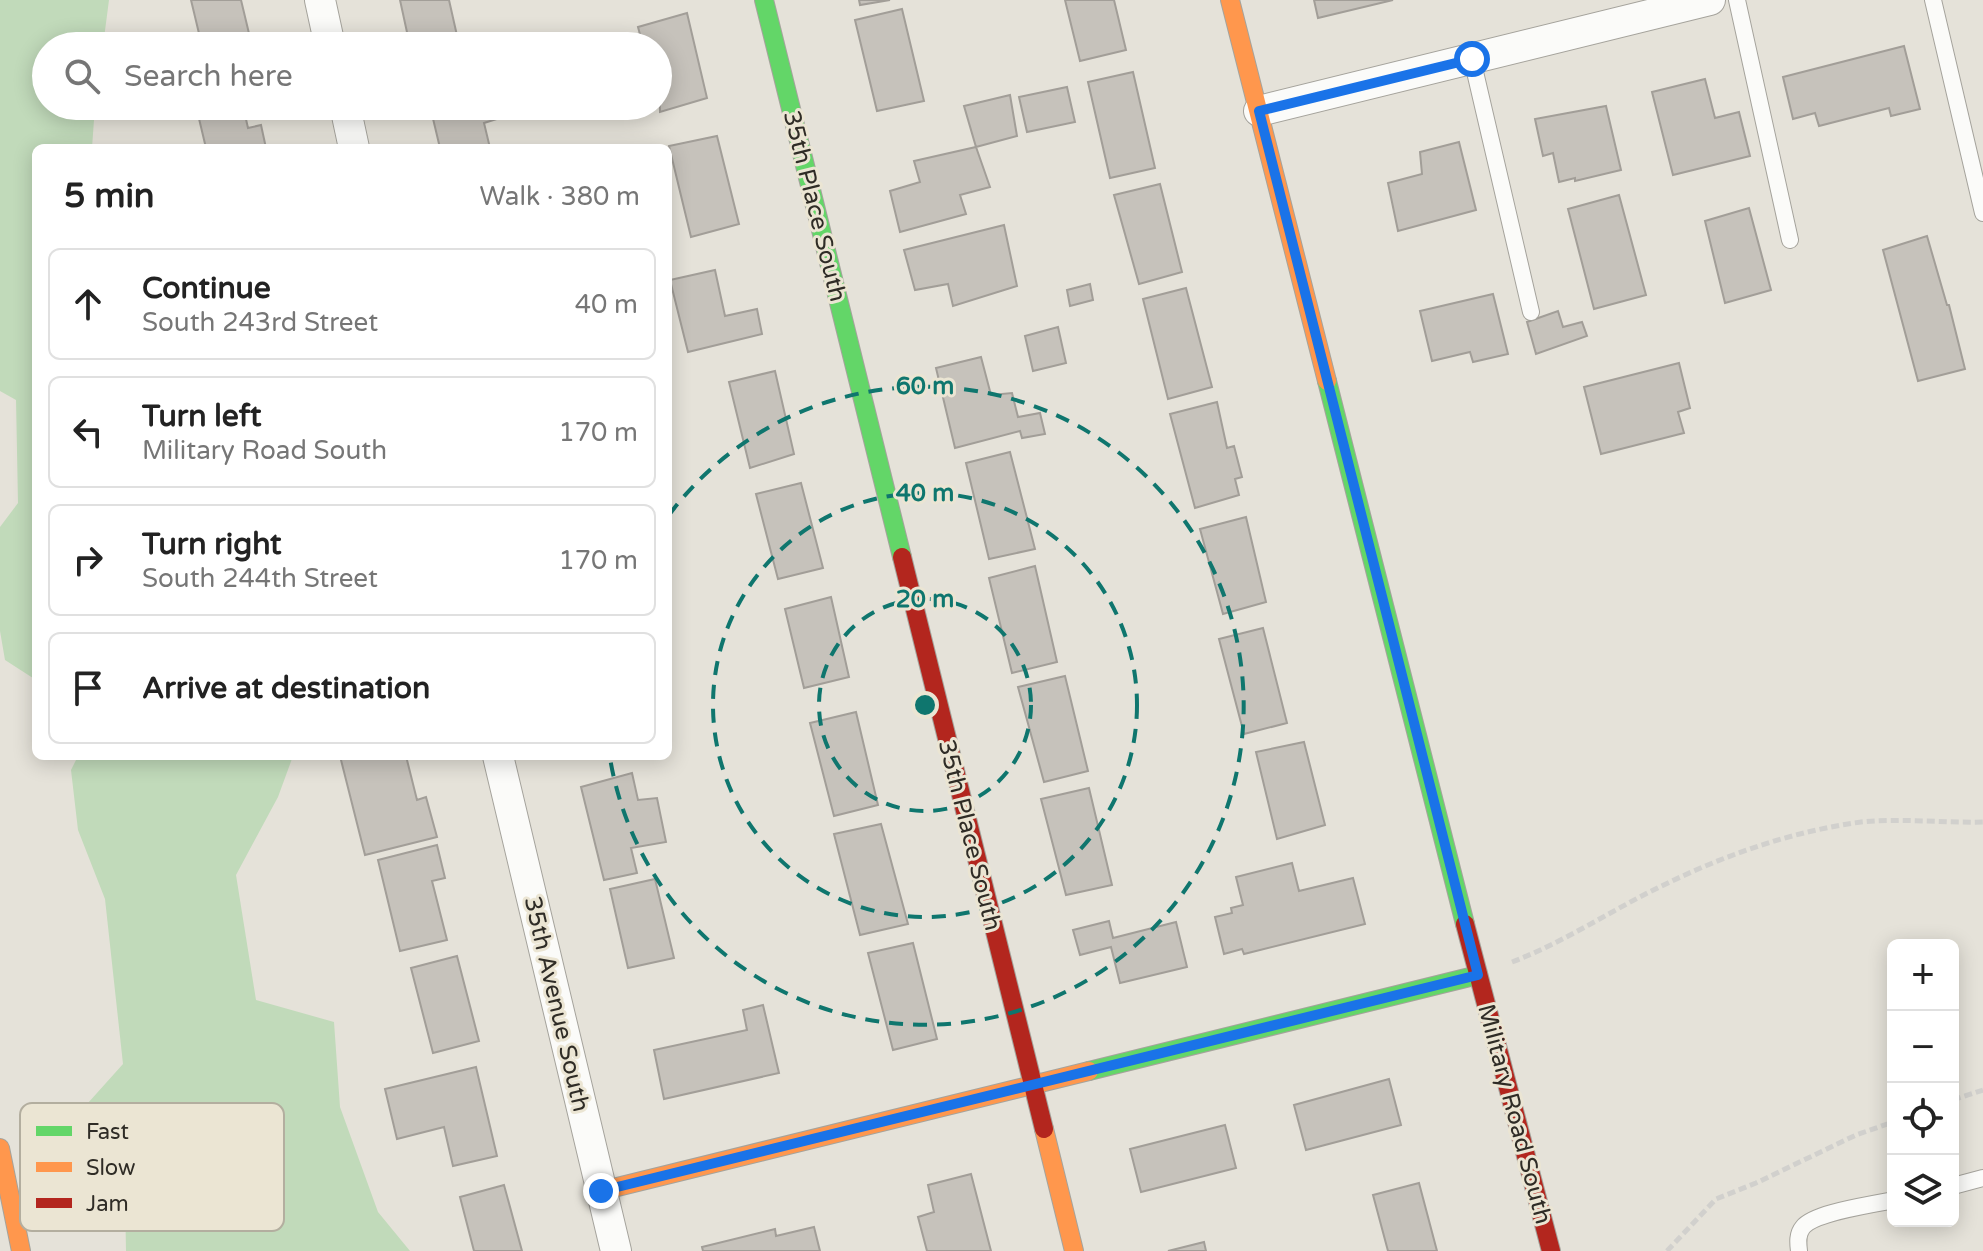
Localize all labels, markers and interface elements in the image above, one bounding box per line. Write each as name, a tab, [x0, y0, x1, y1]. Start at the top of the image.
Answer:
search box	[32, 32, 672, 120]
route start	[1454, 41, 1490, 77]
icon: search	[60, 54, 104, 98]
text: Search here	[124, 58, 293, 95]
street label: 35th Place South	[777, 108, 852, 305]
text: 5 min	[64, 176, 155, 217]
text: Walk · 380 m	[480, 181, 640, 212]
text: Continue	[142, 270, 271, 307]
icon: ahead	[66, 282, 110, 326]
text: 40 m	[575, 289, 638, 320]
text: South 243rd Street	[142, 307, 378, 338]
text: 60 m	[896, 372, 954, 401]
text: Turn left	[142, 398, 261, 435]
icon: left	[66, 410, 110, 454]
text: 170 m	[558, 417, 638, 448]
text: Military Road South	[142, 435, 387, 466]
text: 40 m	[896, 479, 954, 508]
text: Turn right	[142, 526, 282, 563]
icon: right	[66, 538, 110, 582]
text: 170 m	[558, 545, 638, 576]
text: South 244th Street	[142, 563, 378, 594]
text: 20 m	[896, 585, 954, 614]
icon: arrive	[66, 666, 110, 710]
text: Arrive at destination	[142, 670, 430, 707]
centre of rings	[911, 691, 939, 719]
street label: 35th Place South	[932, 737, 1007, 934]
street label: 35th Avenue South	[518, 894, 595, 1115]
map controls	[1887, 939, 1959, 1227]
button: +	[1887, 939, 1959, 1011]
street label: Military Road South	[1471, 1001, 1558, 1227]
button: −	[1887, 1011, 1959, 1083]
button: locate	[1887, 1083, 1959, 1155]
legend	[20, 1103, 284, 1231]
text: Fast	[86, 1119, 129, 1145]
text: Slow	[86, 1155, 136, 1181]
button: layers	[1887, 1155, 1959, 1227]
route end	[583, 1173, 619, 1209]
text: Jam	[86, 1191, 129, 1217]

